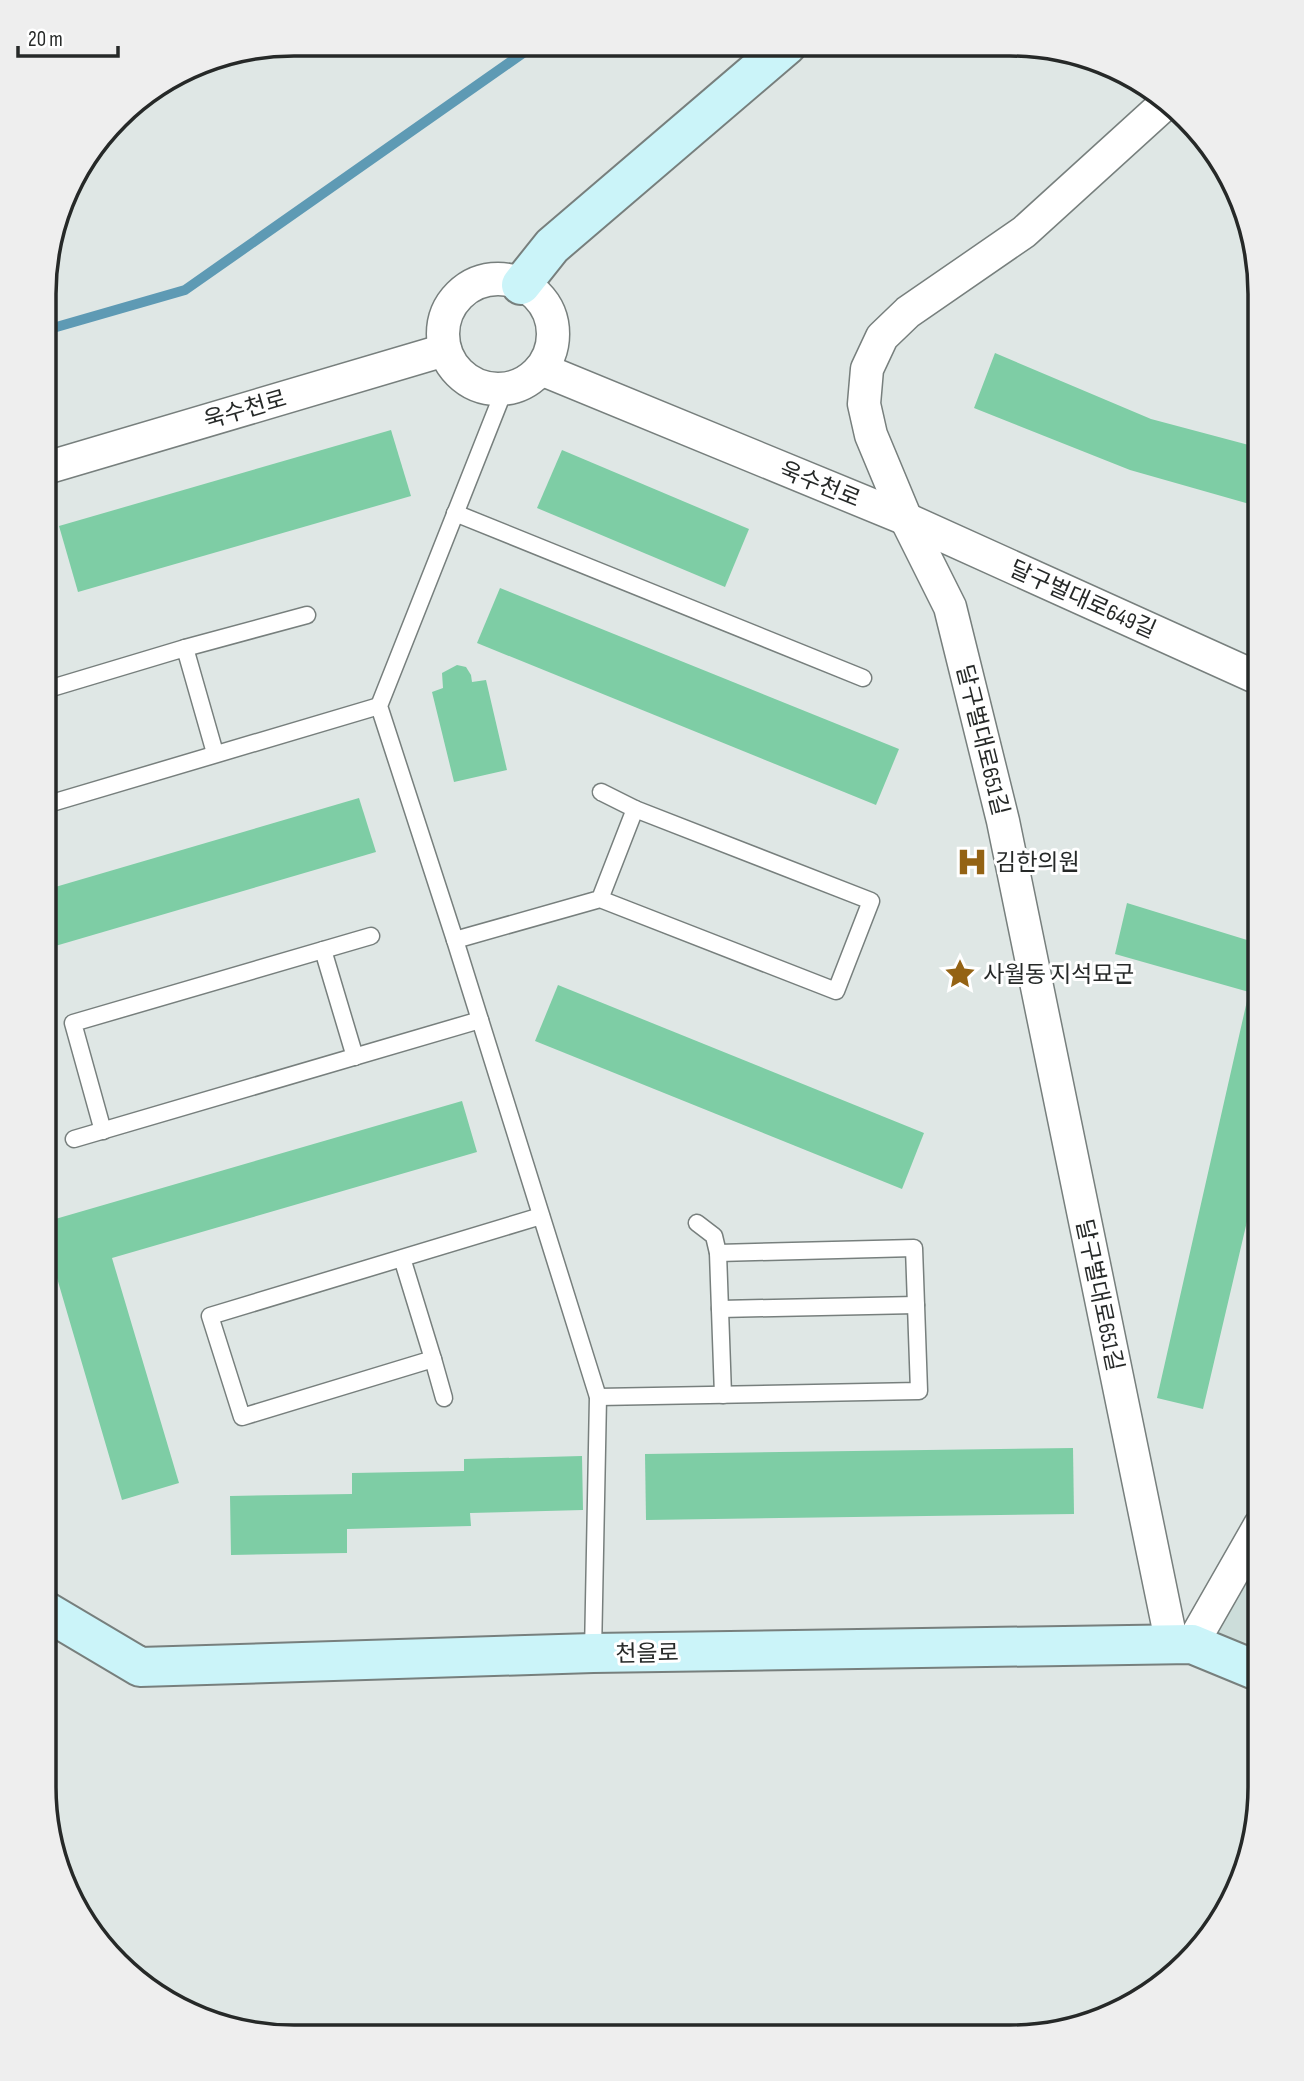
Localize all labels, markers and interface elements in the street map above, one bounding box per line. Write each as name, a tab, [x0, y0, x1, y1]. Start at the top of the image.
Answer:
scale bar	[18, 14, 117, 58]
text: 20 m	[28, 27, 63, 52]
street label: 욱수천로	[201, 385, 290, 435]
street label: 욱수천로	[775, 456, 864, 514]
street label: 달구벌대로649길	[1005, 555, 1160, 645]
street label: 달구벌대로651길	[950, 662, 1014, 818]
hospital icon: 김한의원	[955, 845, 989, 879]
place label: 김한의원	[995, 849, 1080, 877]
place icon: 사월동 지석묘군	[943, 957, 977, 991]
place label: 사월동 지석묘군	[983, 961, 1135, 989]
street label: 달구벌대로651길	[1069, 1217, 1129, 1374]
street label: 천을로	[615, 1639, 679, 1669]

